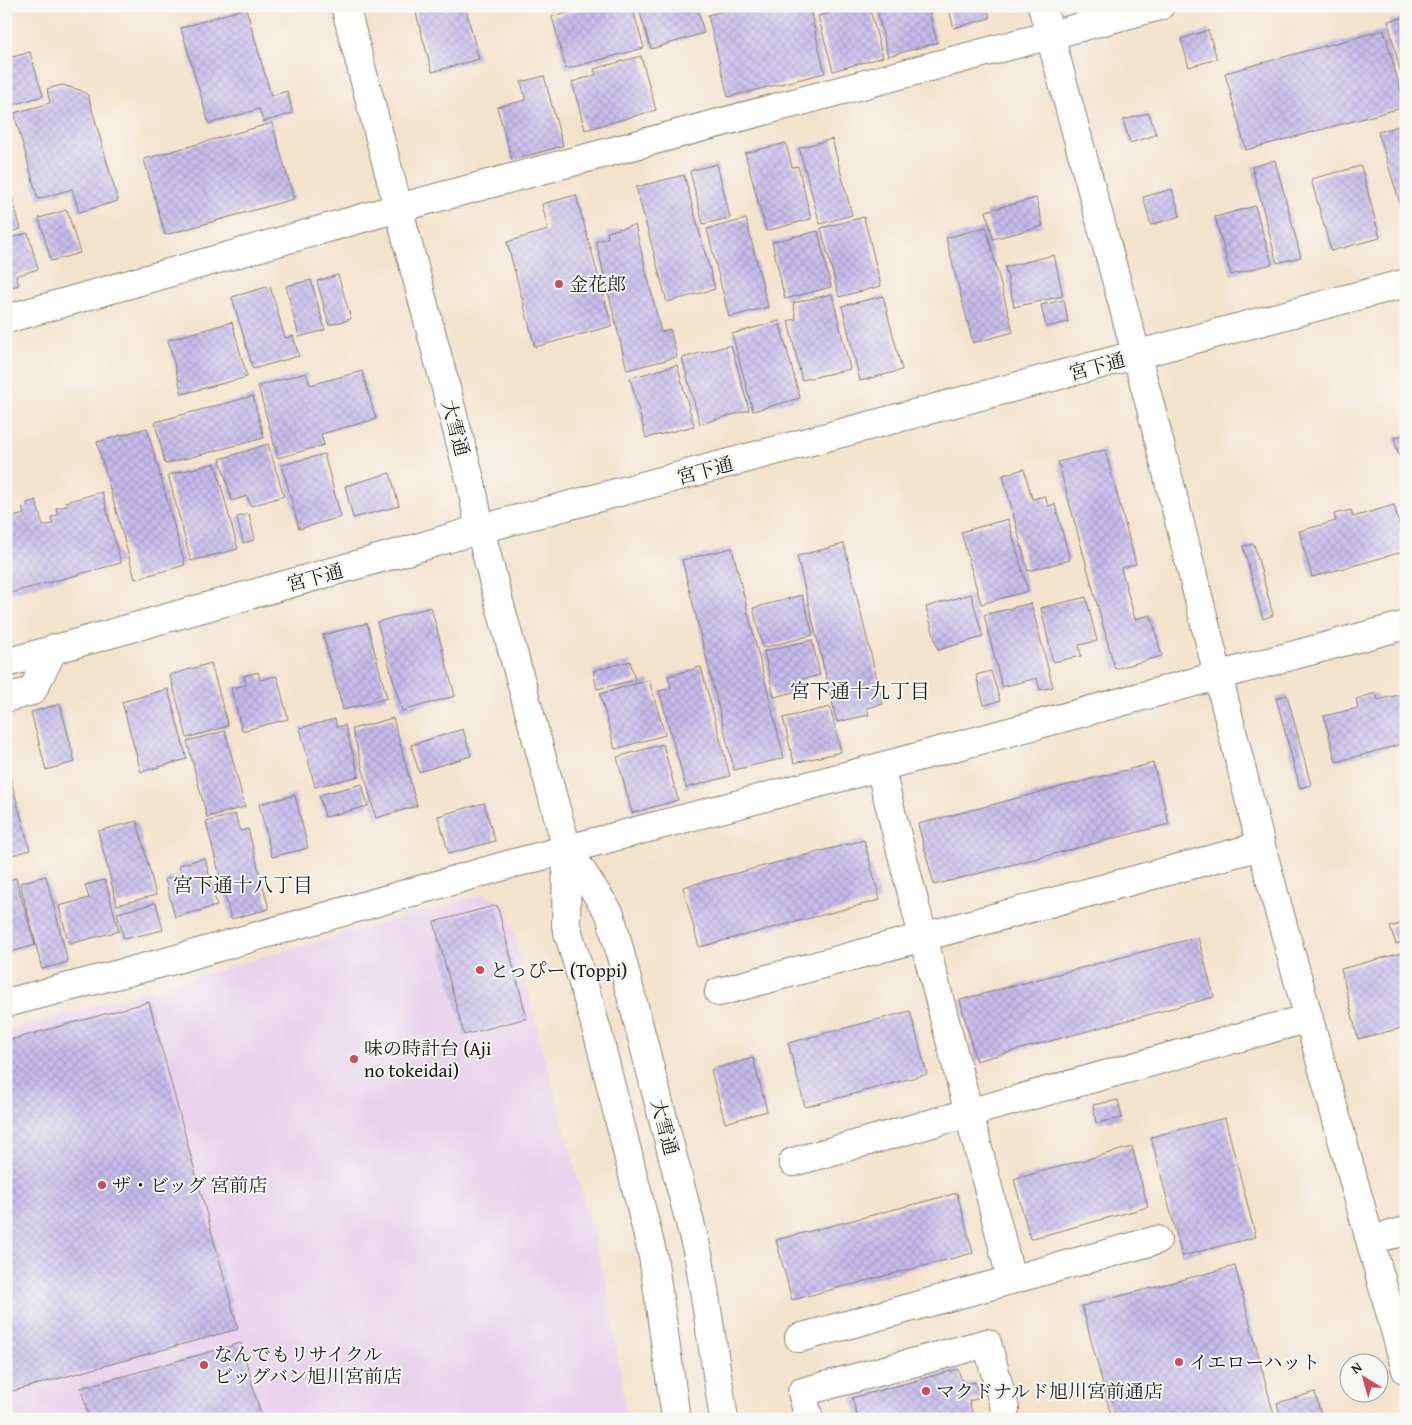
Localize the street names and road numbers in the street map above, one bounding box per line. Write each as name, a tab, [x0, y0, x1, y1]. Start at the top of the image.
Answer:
street label: 宮下通	[1066, 345, 1128, 387]
street label: 大雪通	[435, 397, 477, 459]
street label: 宮下通	[674, 449, 736, 491]
street label: 宮下通	[284, 556, 346, 598]
street label: 大雪通	[644, 1096, 686, 1158]

